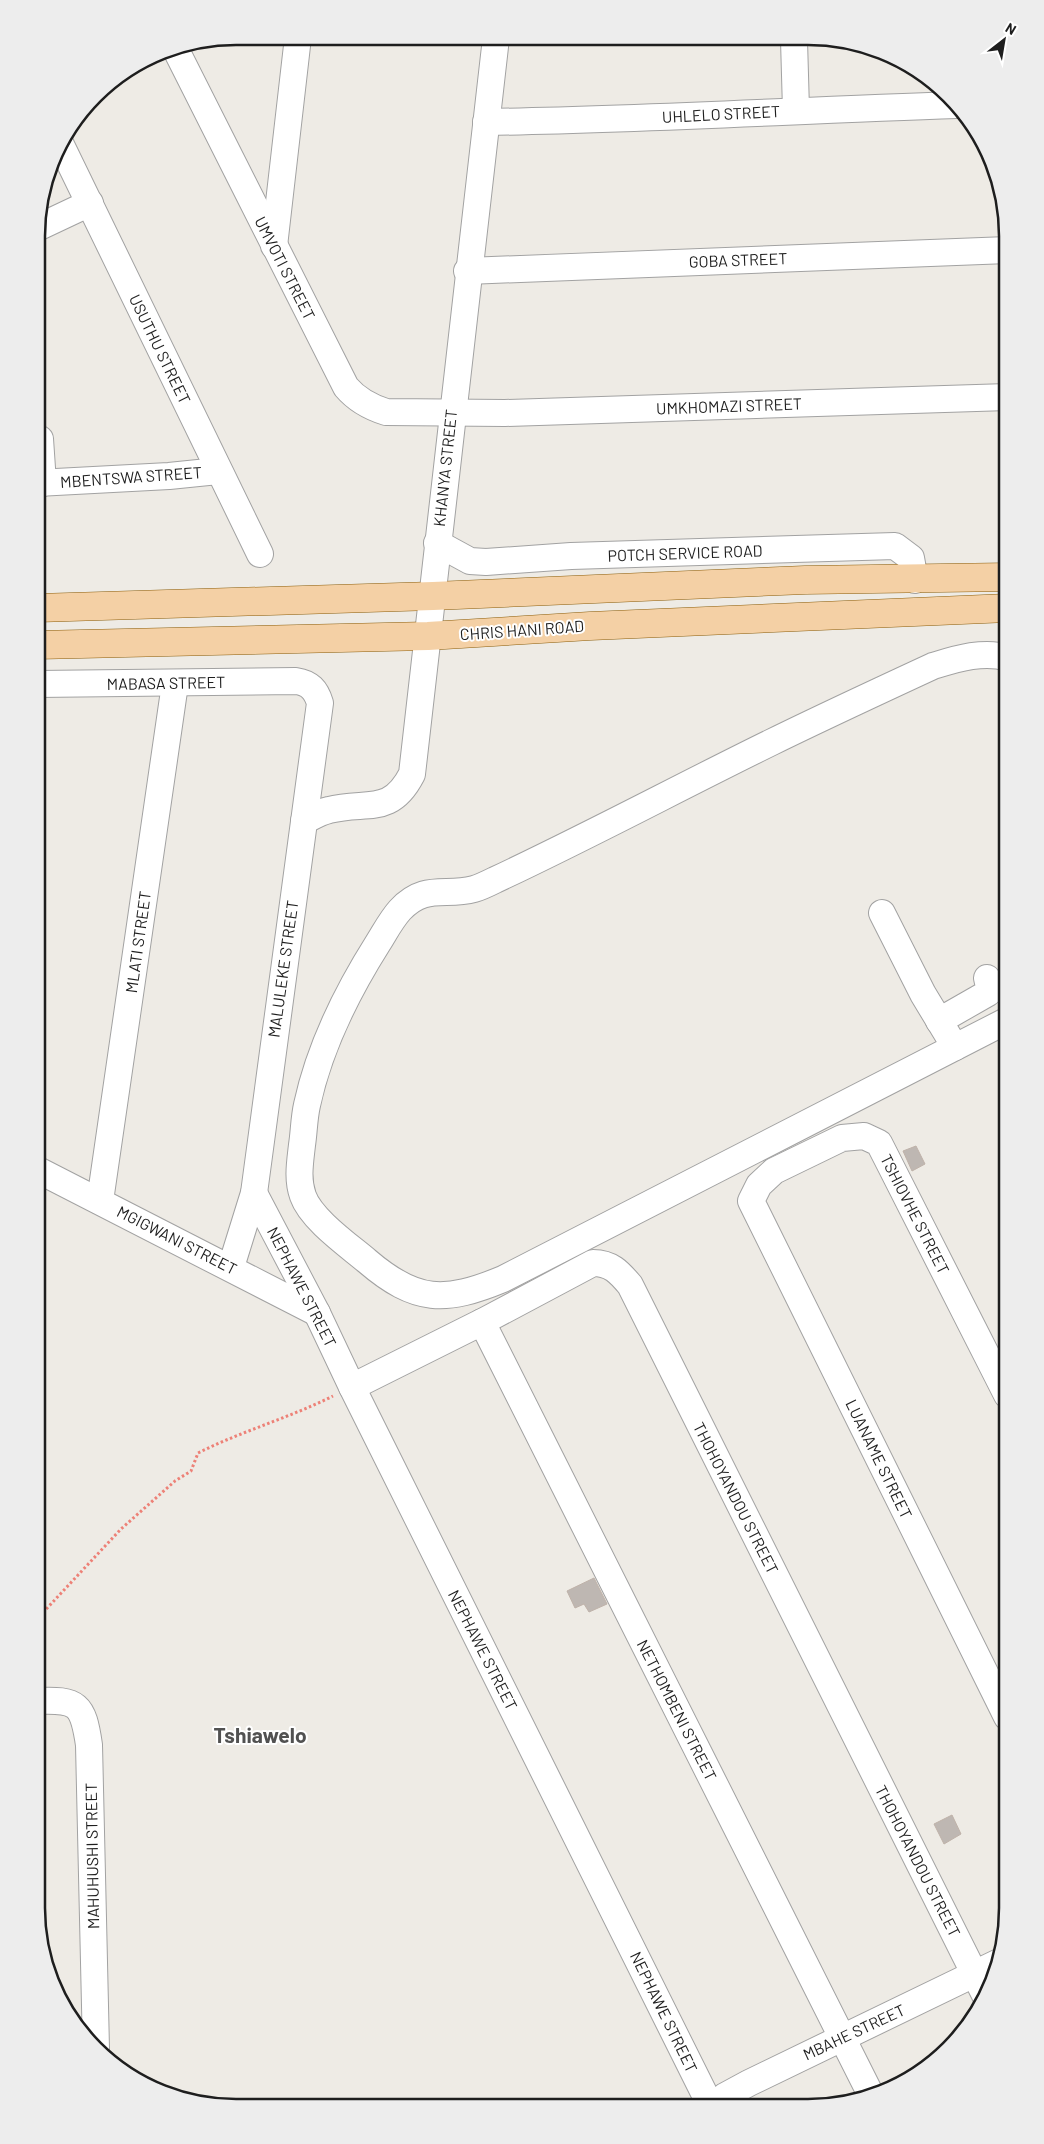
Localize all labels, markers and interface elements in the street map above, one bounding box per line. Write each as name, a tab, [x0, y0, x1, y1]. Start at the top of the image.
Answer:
north arrow	[979, 15, 1029, 65]
text: N	[1003, 19, 1019, 38]
street label: UHLELO STREET	[661, 101, 780, 126]
street label: UMVOTI STREET	[251, 213, 320, 323]
street label: GOBA STREET	[688, 248, 788, 271]
street label: USUTHU STREET	[126, 291, 195, 407]
street label: UMKHOMAZI STREET	[656, 393, 802, 418]
street label: KHANYA STREET	[429, 408, 460, 528]
street label: MBENTSWA STREET	[59, 462, 203, 491]
street label: POTCH SERVICE ROAD	[607, 540, 763, 565]
street label: CHRIS HANI ROAD	[459, 616, 585, 643]
street label: MABASA STREET	[107, 672, 225, 693]
street label: MLATI STREET	[121, 890, 154, 994]
street label: MALULEKE STREET	[263, 899, 302, 1039]
street label: TSHIOVHE STREET	[877, 1151, 954, 1277]
street label: MGIGWANI STREET	[114, 1201, 240, 1278]
street label: NEPHAWE STREET	[264, 1224, 341, 1350]
street label: LUANAME STREET	[842, 1396, 917, 1521]
street label: THOHOYANDOU STREET	[690, 1419, 783, 1577]
street label: NEPHAWE STREET	[445, 1587, 522, 1713]
street label: NETHOMBENI STREET	[634, 1636, 721, 1783]
district label: Tshiawelo	[213, 1722, 307, 1747]
street label: THOHOYANDOU STREET	[872, 1782, 965, 1940]
street label: MAHUHUSHI STREET	[81, 1783, 102, 1929]
street label: NEPHAWE STREET	[627, 1948, 702, 2075]
street label: MBAHE STREET	[800, 2000, 908, 2064]

